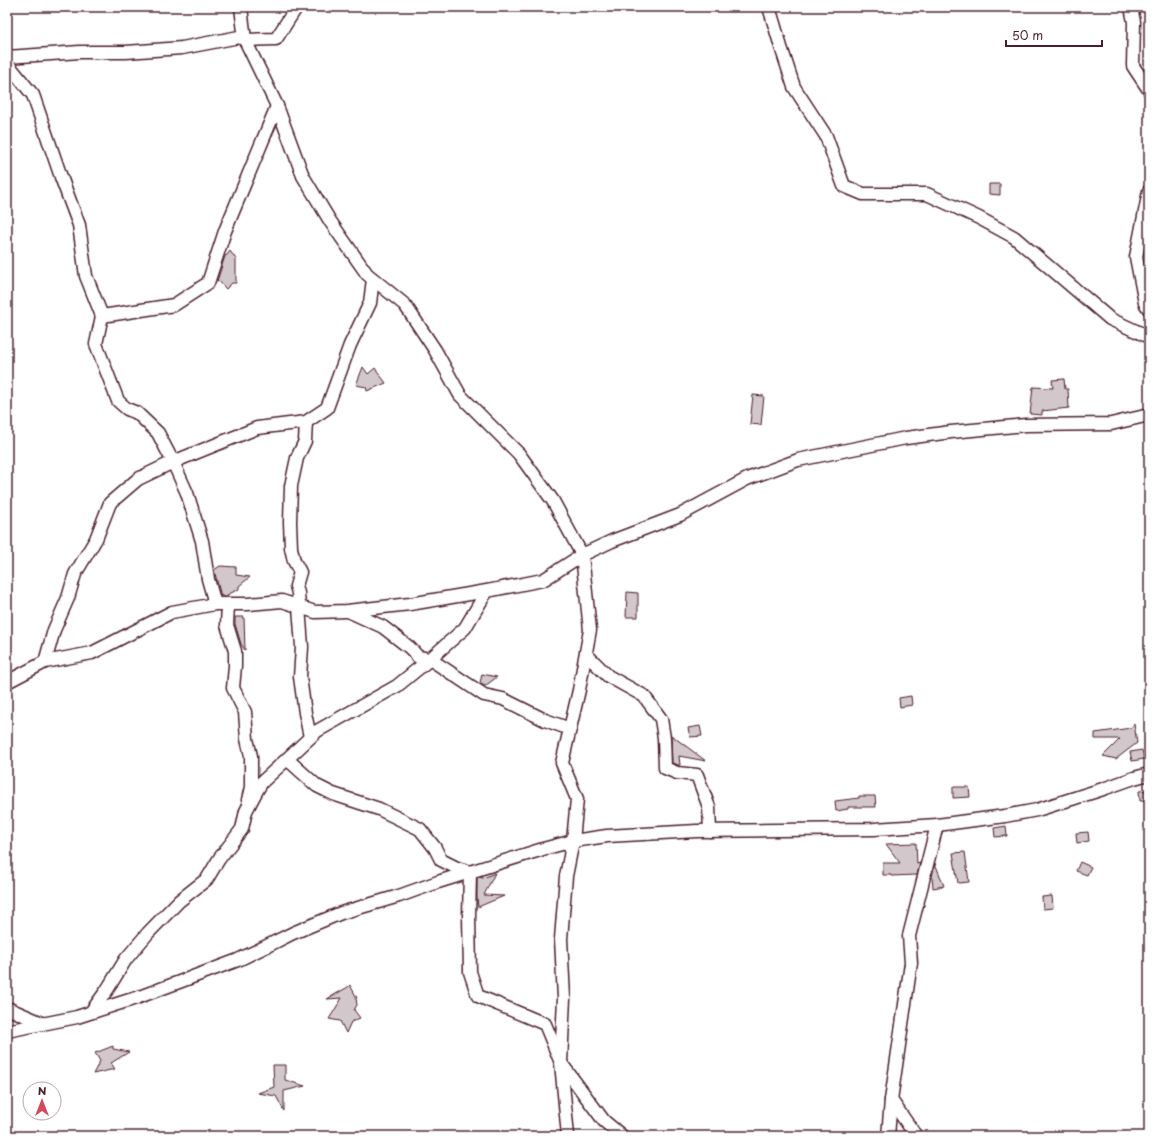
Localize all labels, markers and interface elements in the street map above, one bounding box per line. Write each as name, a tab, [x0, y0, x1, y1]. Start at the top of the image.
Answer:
scale bar	[1006, 22, 1102, 48]
text: 50 m	[1012, 26, 1043, 44]
north arrow	[22, 1081, 62, 1121]
text: N	[38, 1082, 47, 1099]

